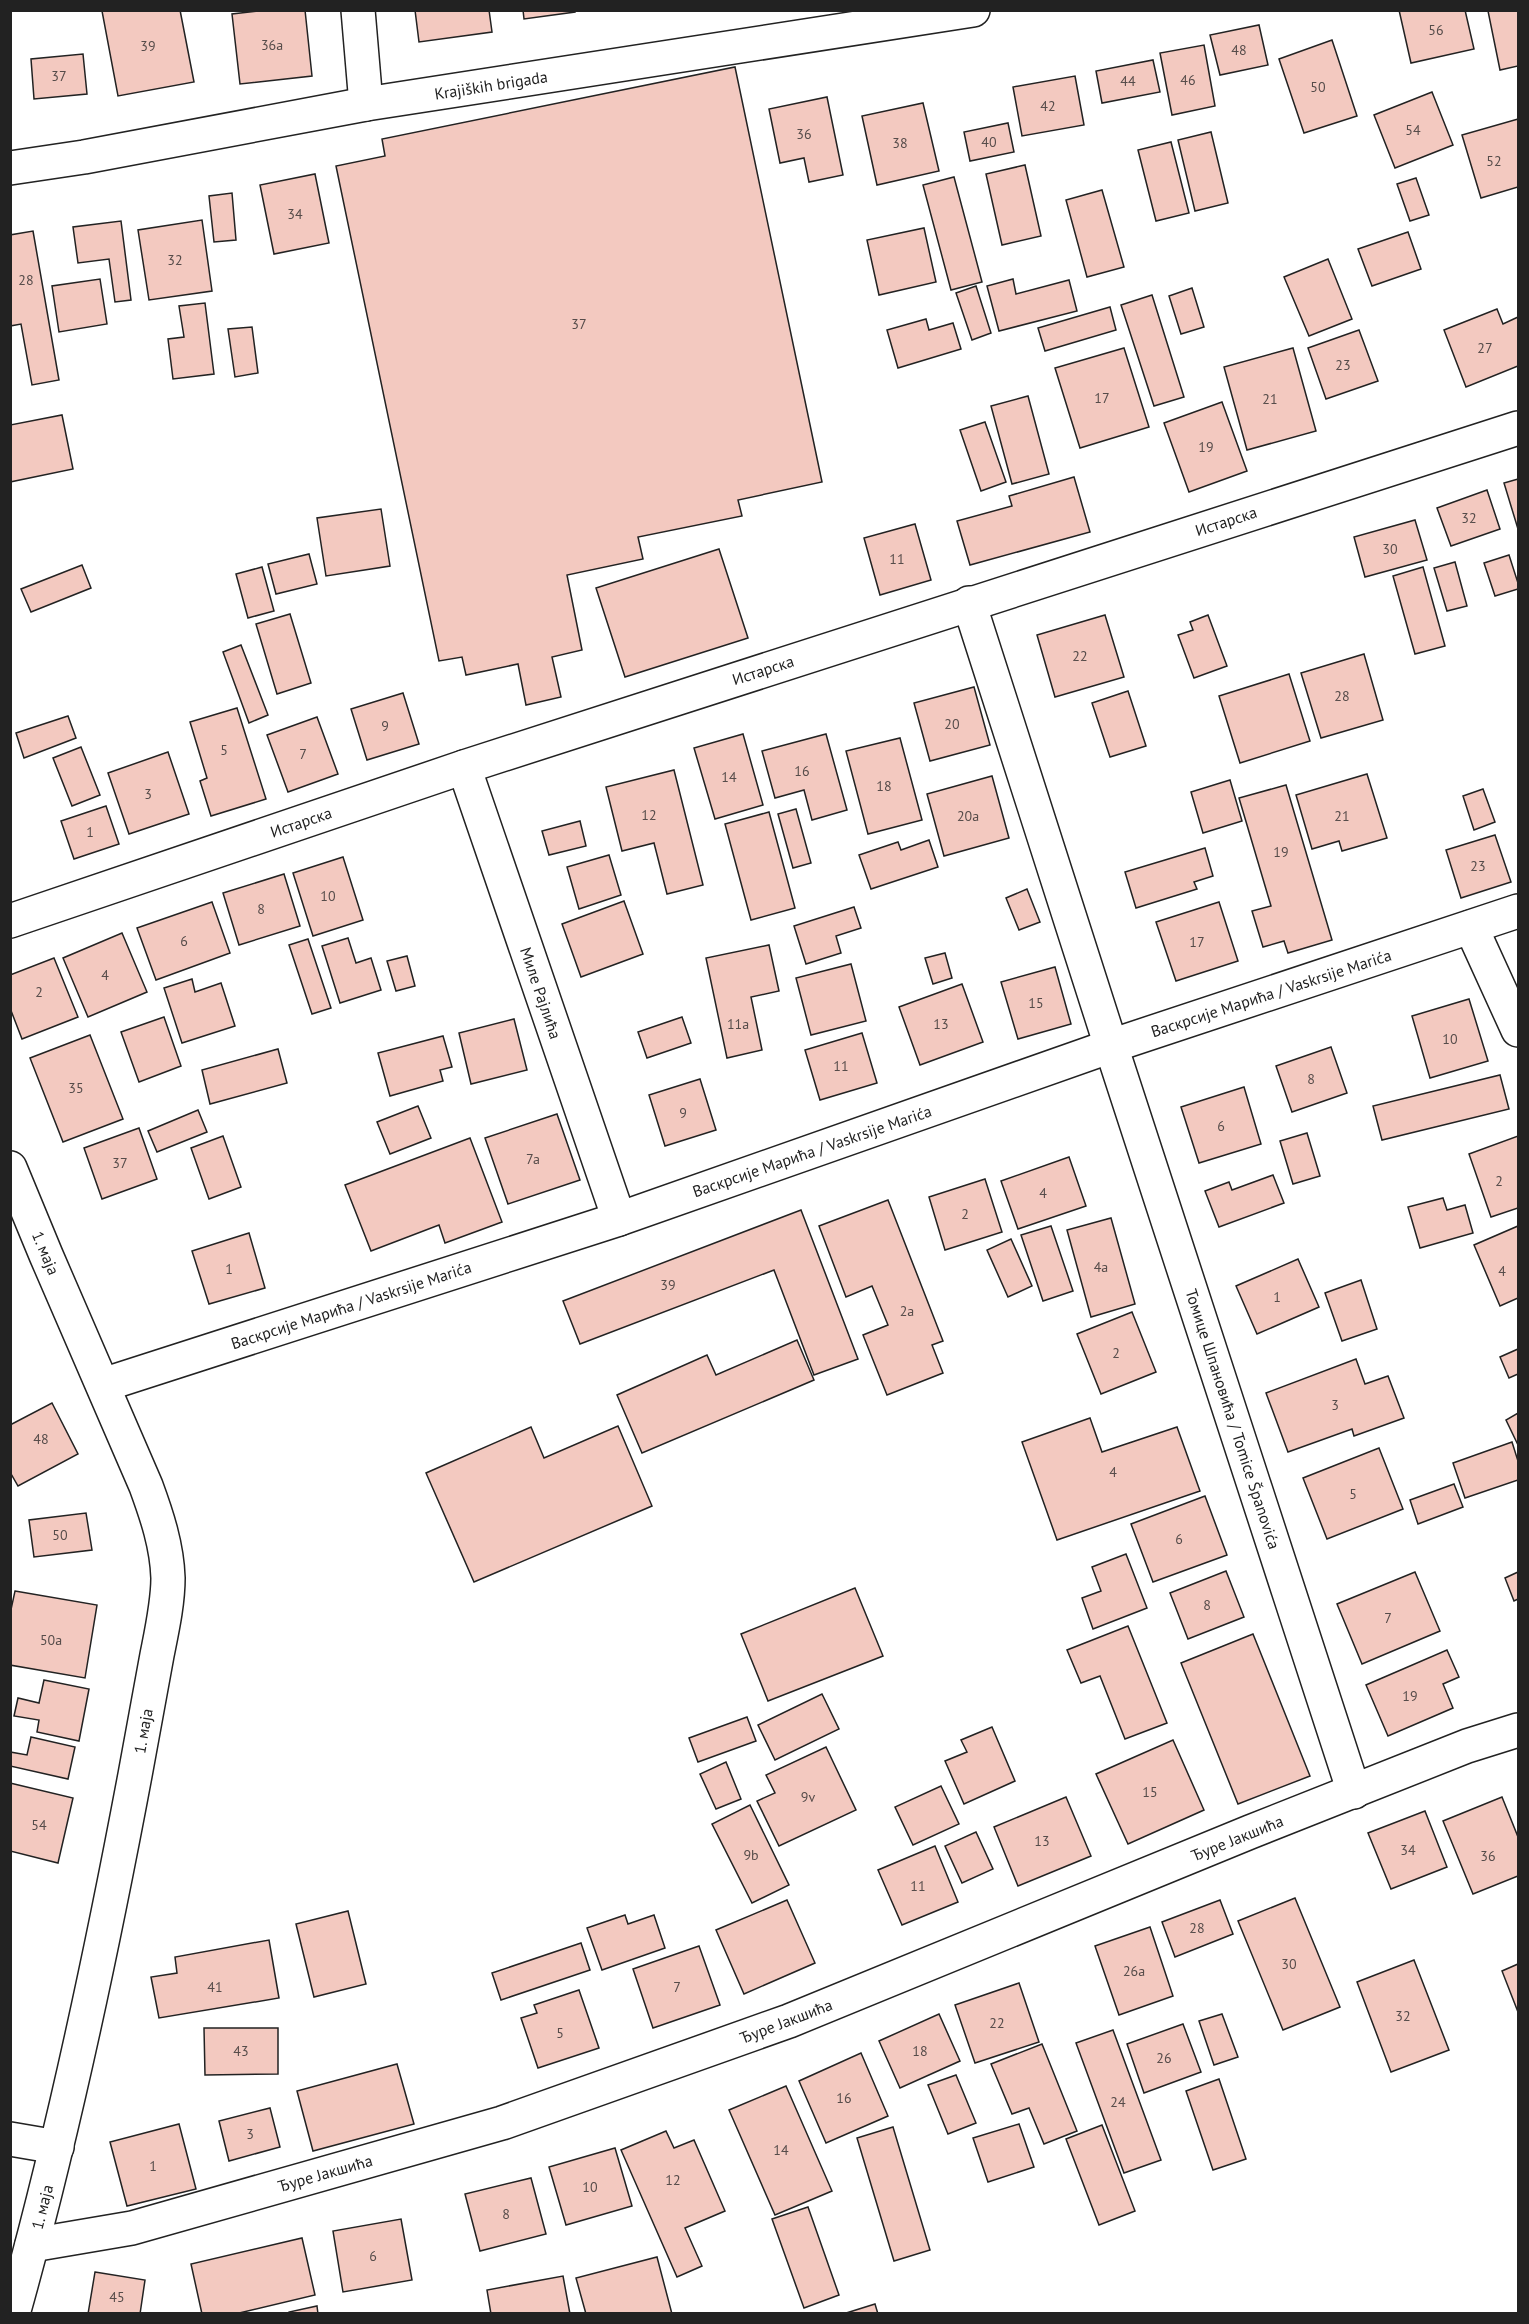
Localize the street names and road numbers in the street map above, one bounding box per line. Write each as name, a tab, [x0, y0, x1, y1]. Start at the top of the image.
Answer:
street label: Krajiških brigada	[433, 66, 549, 104]
street label: Истарска	[1193, 502, 1259, 540]
street label: Истарска	[730, 651, 796, 689]
street label: Истарска	[268, 802, 334, 842]
street label: Миле Рајлића	[516, 944, 566, 1042]
street label: Васкрсије Марића / Vaskrsije Marića	[1148, 945, 1394, 1041]
street label: Васкрсије Марића / Vaskrsije Marića	[690, 1101, 934, 1201]
street label: 1. маја	[28, 1228, 64, 1278]
street label: Васкрсије Марића / Vaskrsije Marića	[228, 1257, 474, 1353]
street label: Томице Шпановића / Tomice Španovića	[1181, 1286, 1285, 1552]
street label: 1. маја	[129, 1707, 157, 1755]
street label: Ђуре Јакшића	[1188, 1810, 1286, 1866]
street label: Ђуре Јакшића	[737, 1994, 835, 2048]
street label: Ђуре Јакшића	[275, 2150, 375, 2196]
street label: 1. маја	[27, 2182, 57, 2232]

